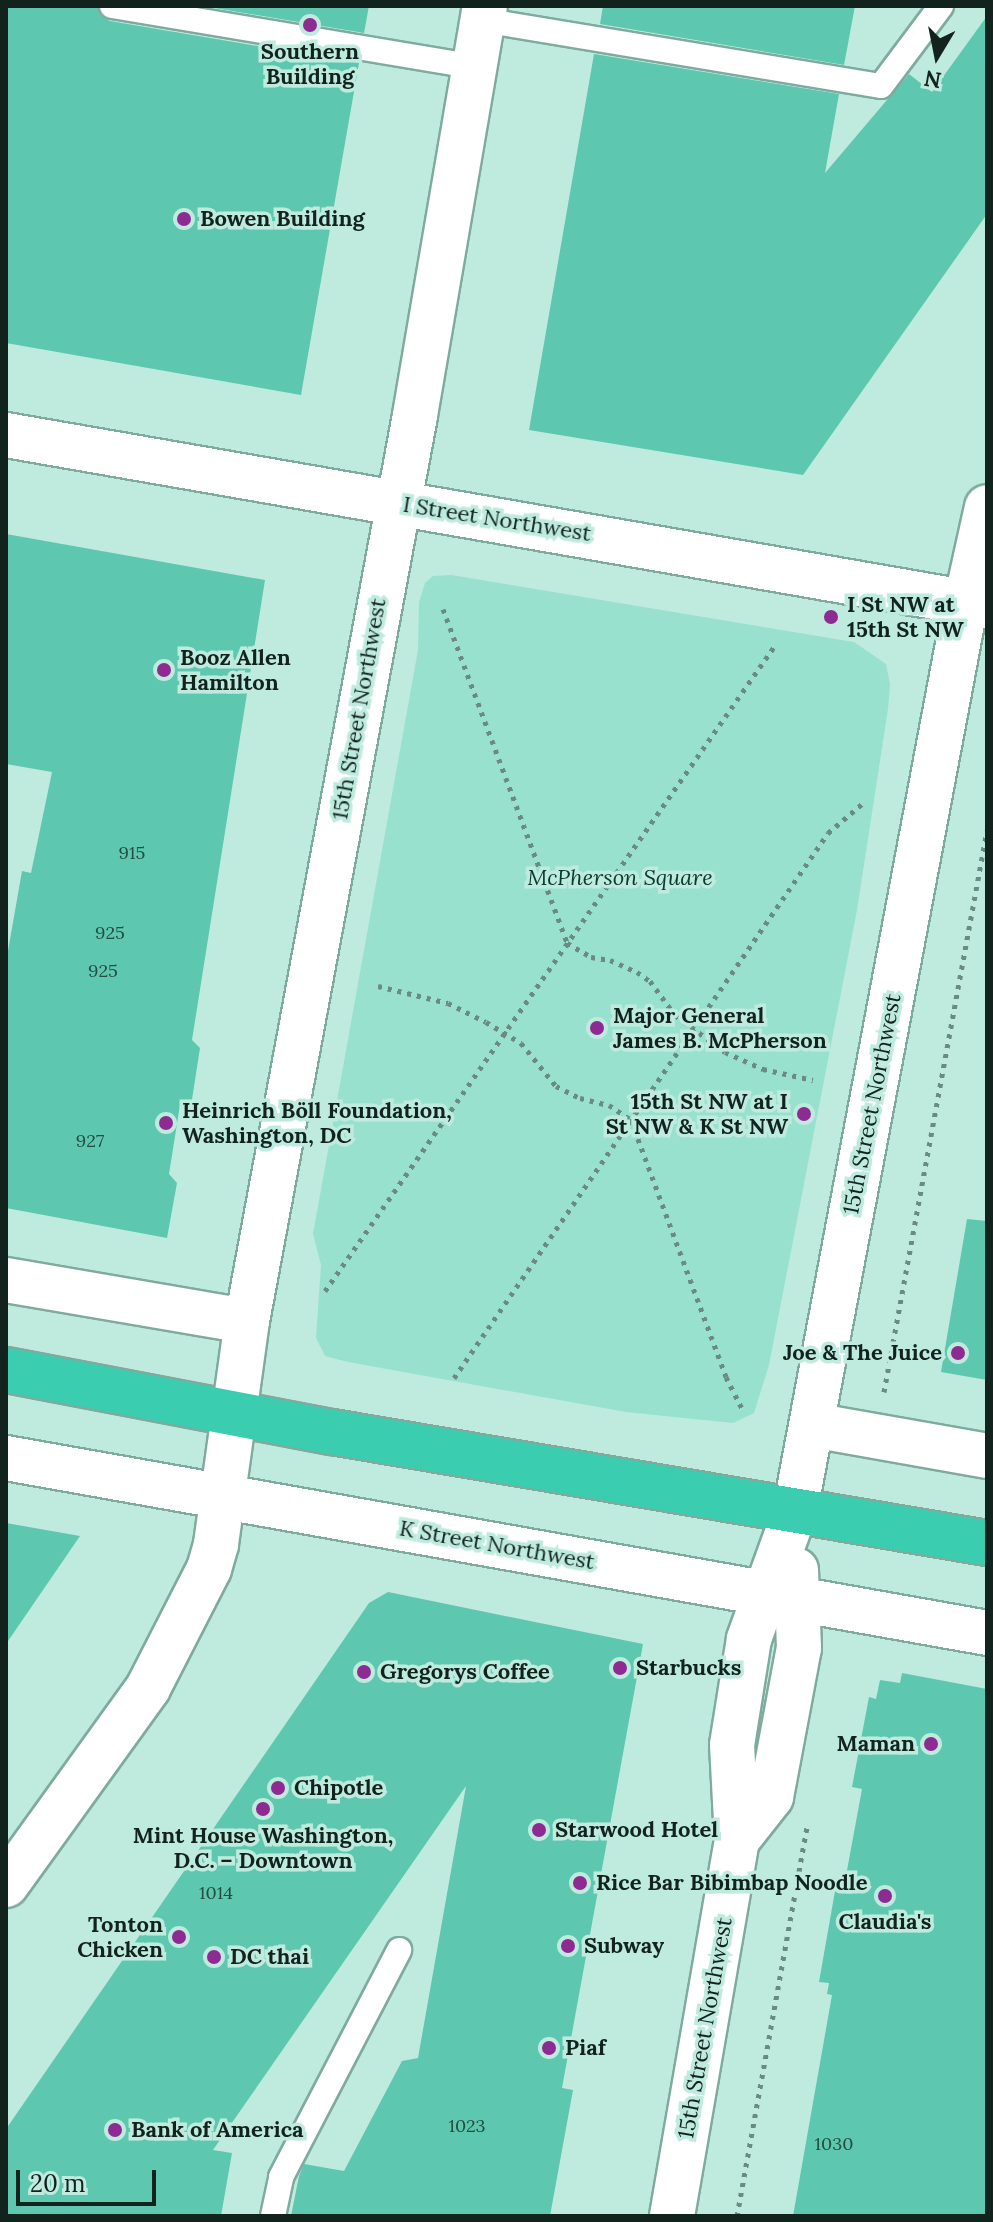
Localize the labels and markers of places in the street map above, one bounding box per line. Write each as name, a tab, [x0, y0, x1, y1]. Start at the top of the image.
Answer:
marker: Southern Building	[301, 16, 319, 34]
place label: Southern Building	[261, 38, 359, 90]
place label: Bowen Building	[200, 206, 365, 232]
marker: Bowen Building	[175, 210, 193, 228]
place label: I St NW at 15th St NW	[847, 591, 964, 642]
marker: I St NW at 15th St NW	[822, 608, 840, 626]
place label: Booz Allen Hamilton	[180, 644, 291, 696]
marker: Booz Allen Hamilton	[155, 661, 173, 679]
place label: Major General James B. McPherson	[613, 1002, 827, 1054]
marker: Major General James B. McPherson	[588, 1019, 606, 1037]
place label: 15th St NW at I St NW & K St NW	[606, 1088, 788, 1140]
place label: Heinrich Böll Foundation, Washington, DC	[182, 1097, 452, 1148]
marker: 15th St NW at I St NW & K St NW	[795, 1105, 813, 1123]
marker: Heinrich Böll Foundation, Washington, DC	[157, 1114, 175, 1132]
place label: Joe & The Juice	[783, 1340, 942, 1366]
marker: Joe & The Juice	[949, 1344, 967, 1362]
place label: Starbucks	[636, 1655, 741, 1681]
place label: Gregorys Coffee	[380, 1659, 550, 1685]
marker: Starbucks	[611, 1659, 629, 1677]
marker: Gregorys Coffee	[355, 1663, 373, 1681]
place label: Maman	[836, 1731, 915, 1757]
marker: Maman	[922, 1735, 940, 1753]
place label: Chipotle	[294, 1775, 383, 1801]
marker: Chipotle	[269, 1779, 287, 1797]
marker: Mint House Washington, D.C. – Downtown	[254, 1800, 272, 1818]
place label: Starwood Hotel	[555, 1817, 718, 1843]
marker: Starwood Hotel	[530, 1821, 548, 1839]
place label: Mint House Washington, D.C. – Downtown	[133, 1822, 393, 1874]
place label: Rice Bar Bibimbap Noodle	[596, 1870, 868, 1896]
marker: Rice Bar Bibimbap Noodle	[571, 1874, 589, 1892]
marker: Claudia's	[876, 1887, 894, 1905]
place label: Claudia's	[839, 1909, 931, 1935]
place label: Tonton Chicken	[77, 1911, 163, 1962]
marker: Tonton Chicken	[170, 1928, 188, 1946]
place label: Subway	[584, 1933, 664, 1959]
marker: Subway	[559, 1937, 577, 1955]
place label: DC thai	[230, 1944, 309, 1970]
marker: DC thai	[205, 1948, 223, 1966]
place label: Piaf	[565, 2035, 606, 2061]
marker: Piaf	[540, 2039, 558, 2057]
place label: Bank of America	[131, 2117, 304, 2143]
marker: Bank of America	[106, 2121, 124, 2139]

